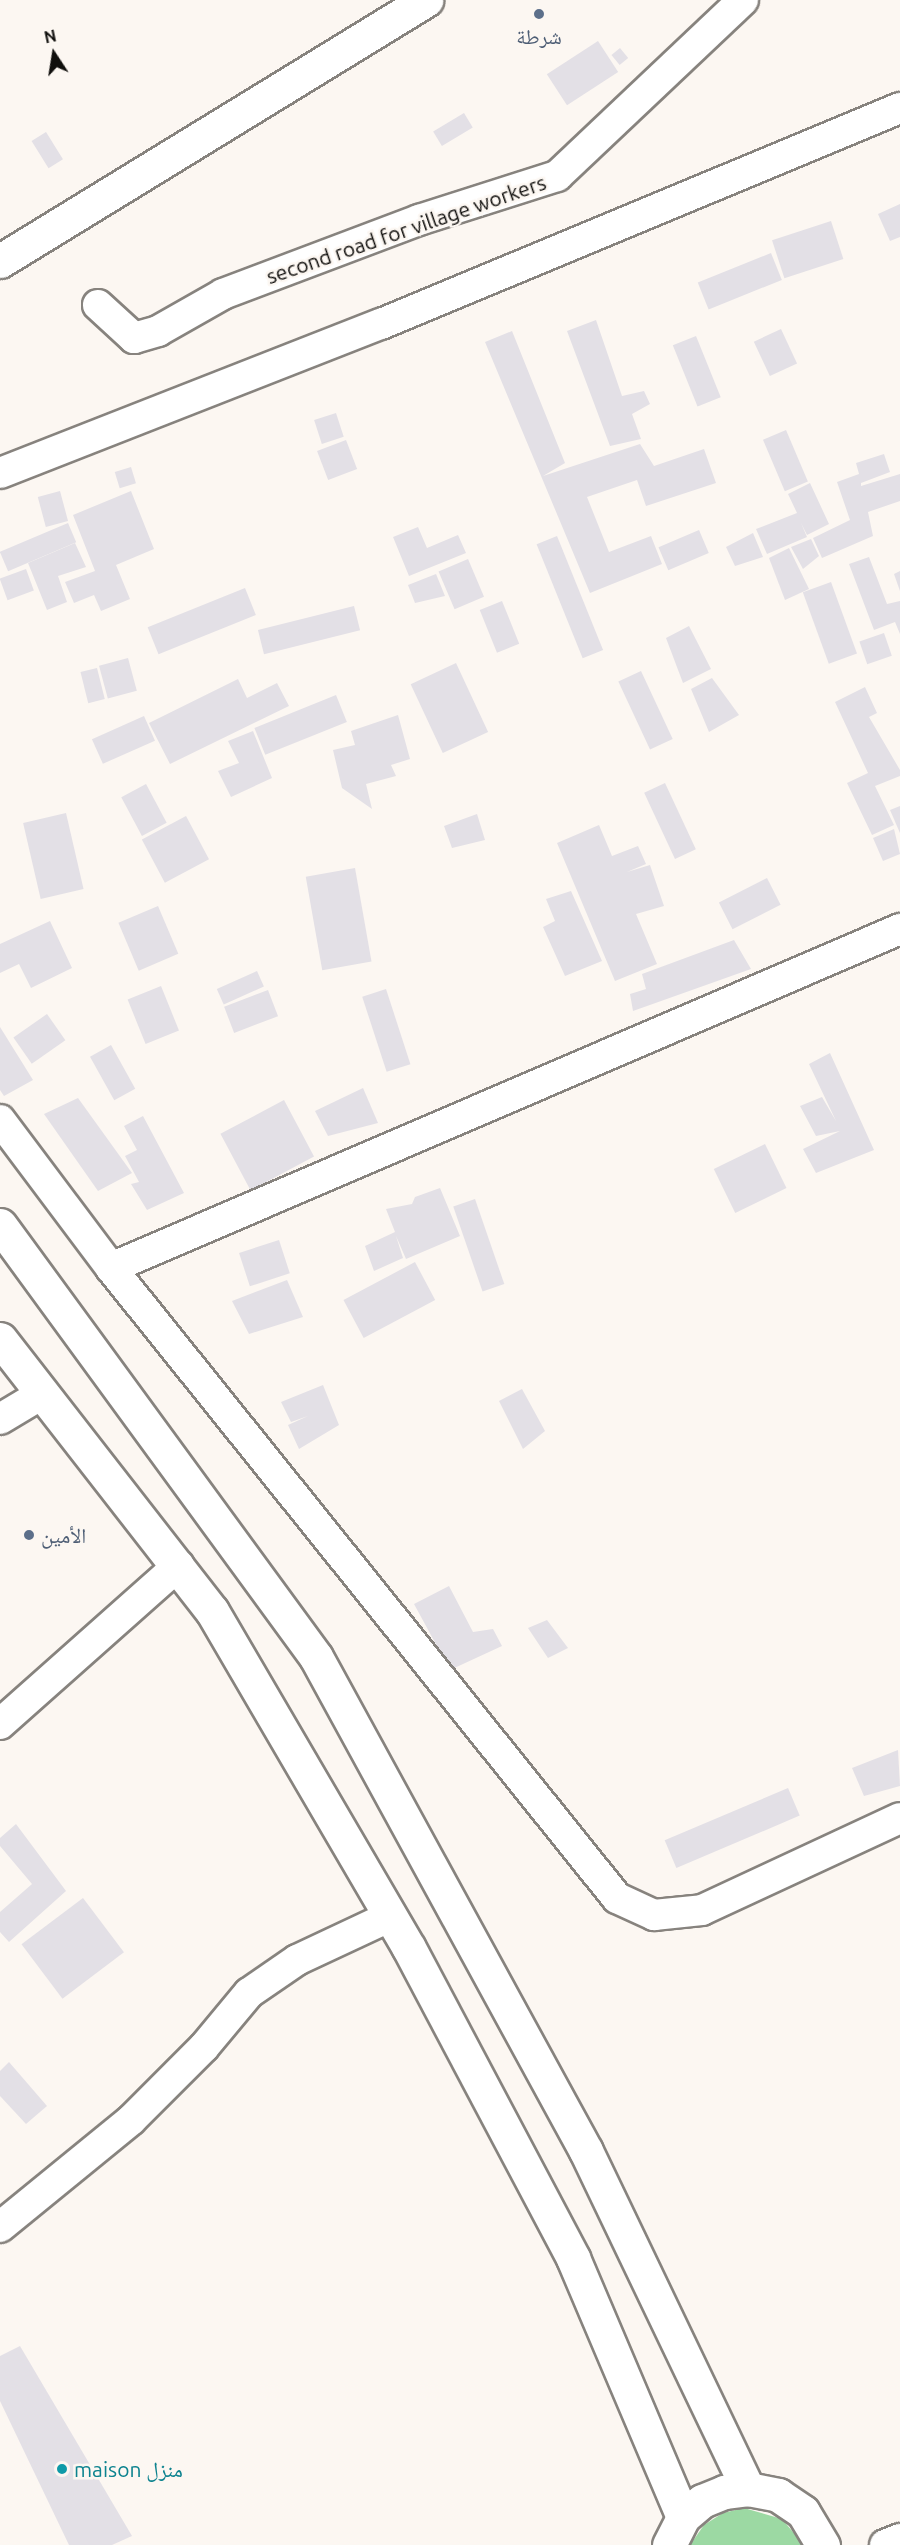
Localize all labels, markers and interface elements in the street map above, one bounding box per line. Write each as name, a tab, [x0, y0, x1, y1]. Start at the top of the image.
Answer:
marker: شرطة	[532, 7, 546, 21]
place label: شرطة	[516, 23, 562, 49]
north arrow	[24, 24, 84, 84]
text: N	[43, 26, 58, 46]
street label: second road for village workers	[263, 169, 549, 289]
place label: الأمين	[41, 1522, 86, 1548]
marker: الأمين	[22, 1528, 36, 1542]
place label: maison منزل	[74, 2456, 183, 2482]
marker: maison منزل	[55, 2462, 69, 2476]

